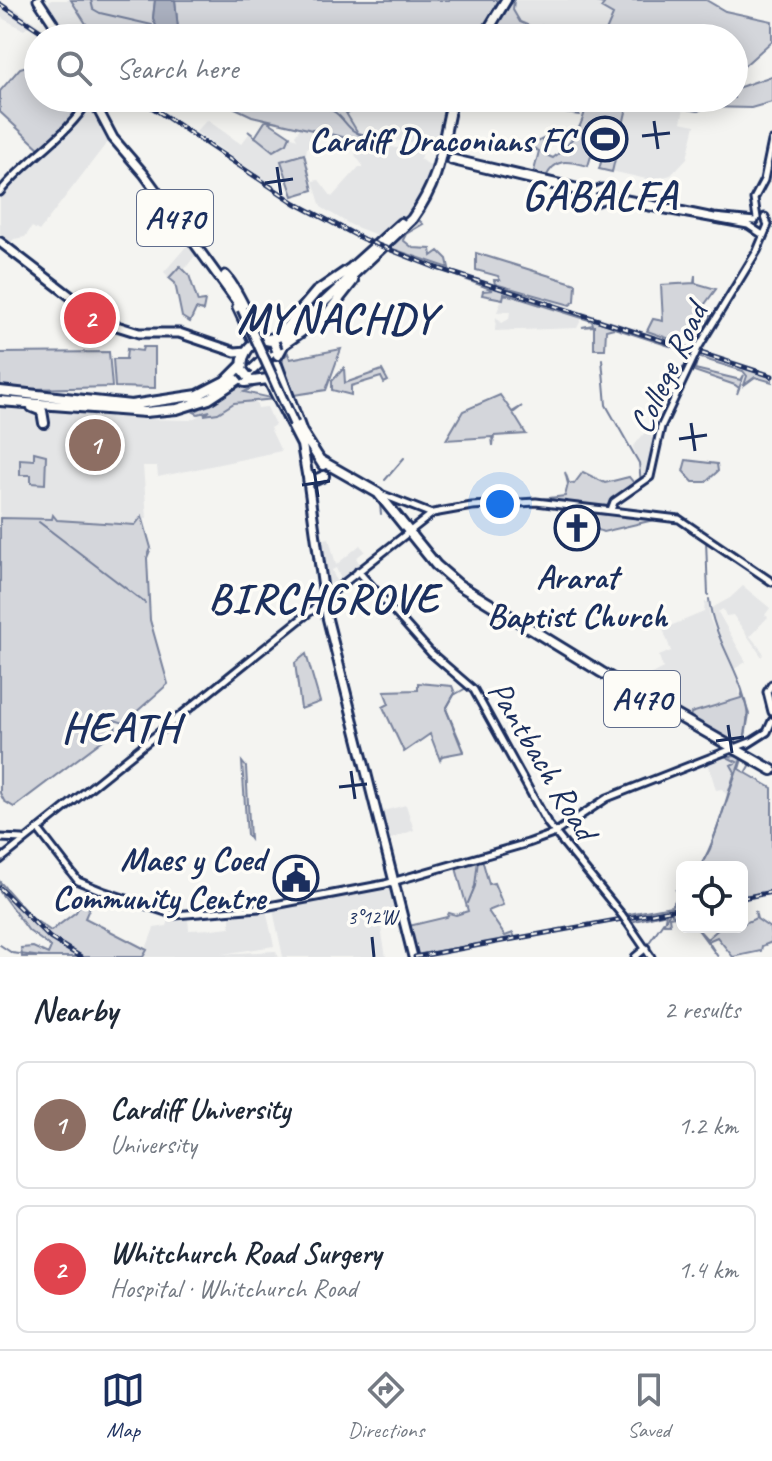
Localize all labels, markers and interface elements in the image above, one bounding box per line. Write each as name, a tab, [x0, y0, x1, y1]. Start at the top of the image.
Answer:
search box	[24, 24, 748, 112]
icon: search	[52, 46, 96, 90]
text: Search here	[116, 49, 238, 87]
sports icon: Cardiff Draconians FC	[581, 115, 629, 163]
place label: Cardiff Draconians FC	[309, 118, 579, 161]
district label: GABALFA	[522, 169, 679, 222]
road number: A470	[137, 190, 213, 246]
pin: 2	[64, 288, 116, 348]
district label: MYNACHDY	[237, 292, 444, 345]
street label: College Road	[619, 292, 719, 440]
pin: 1	[69, 415, 121, 475]
your location	[480, 484, 520, 524]
church icon: Ararat Baptist Church	[553, 504, 601, 552]
place label: Ararat Baptist Church	[487, 555, 668, 637]
district label: BIRCHGROVE	[208, 572, 443, 625]
road number: A470	[604, 671, 680, 727]
street label: Pantbach Road	[479, 673, 610, 851]
district label: HEATH	[61, 701, 187, 754]
place label: Maes y Coed Community Centre	[52, 837, 270, 919]
public building icon: Maes y Coed Community Centre	[272, 854, 320, 902]
map controls	[676, 861, 748, 933]
button: locate	[676, 861, 748, 933]
text: 3°12'W	[347, 905, 400, 930]
text: Nearby	[32, 988, 118, 1031]
text: 2 results	[664, 993, 740, 1026]
text: Cardiff University	[110, 1090, 290, 1128]
text: 1	[54, 1109, 66, 1142]
text: 1.2 km	[678, 1109, 738, 1142]
text: University	[110, 1128, 197, 1161]
text: Whitchurch Road Surgery	[110, 1234, 381, 1272]
text: 2	[54, 1253, 66, 1286]
text: 1.4 km	[678, 1253, 738, 1286]
text: Hospital · Whitchurch Road	[110, 1272, 357, 1305]
tab: Map	[101, 1368, 145, 1444]
tab: Directions	[348, 1368, 424, 1444]
tab: Saved	[627, 1368, 671, 1444]

